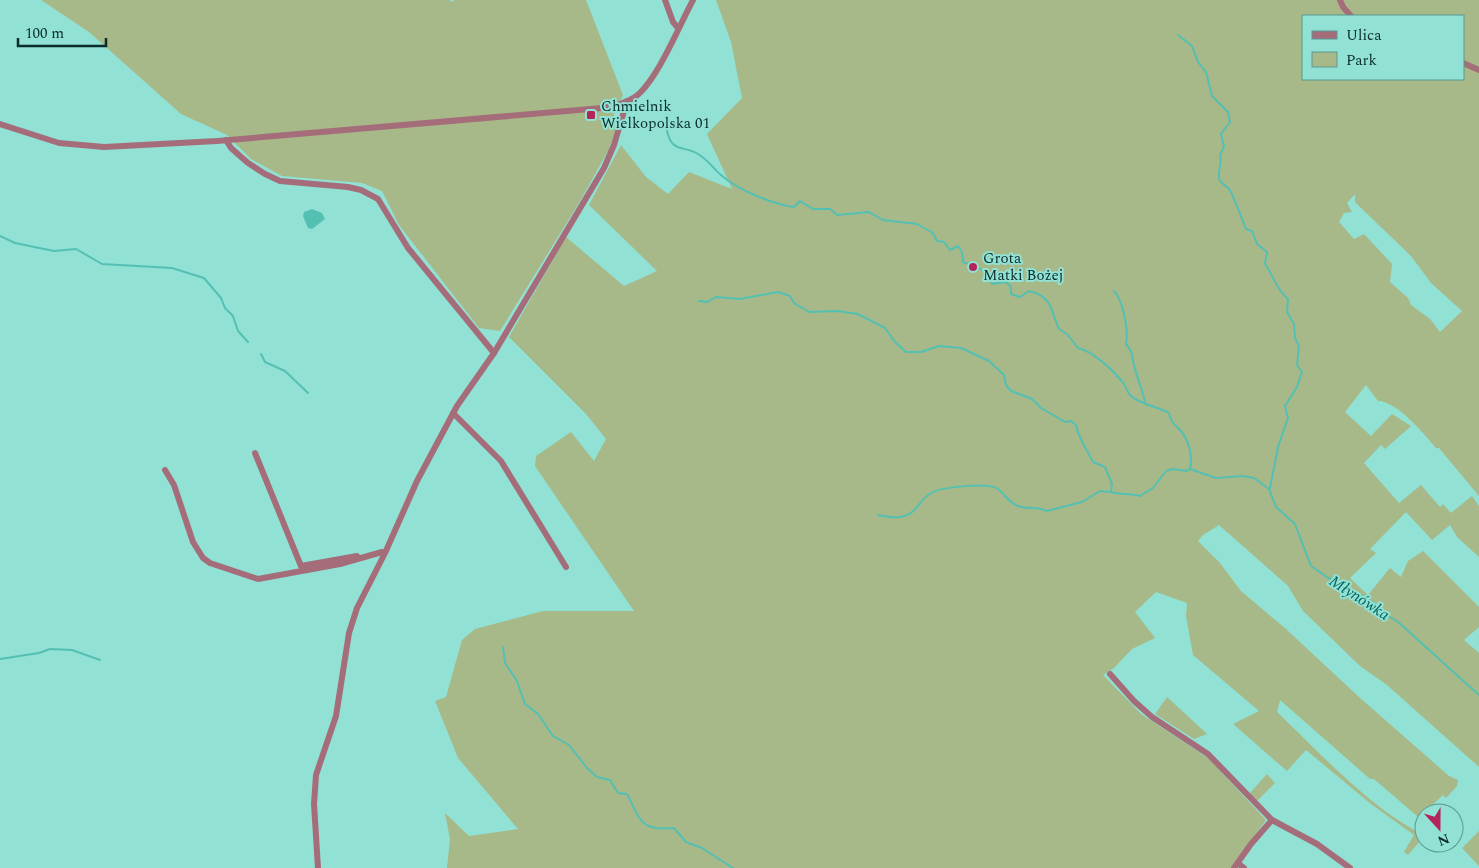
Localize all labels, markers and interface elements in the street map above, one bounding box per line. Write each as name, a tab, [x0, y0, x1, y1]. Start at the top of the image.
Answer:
scale bar	[18, 15, 105, 47]
legend	[1302, 15, 1464, 80]
text: 100 m	[25, 22, 64, 45]
text: Ulica	[1346, 24, 1382, 47]
text: Park	[1346, 49, 1377, 72]
place label: Chmielnik Wielkopolska 01	[601, 95, 710, 135]
marker: Chmielnik Wielkopolska 01	[585, 109, 597, 121]
place label: Grota Matki Bożej	[983, 247, 1064, 287]
marker: Grota Matki Bożej	[967, 261, 979, 273]
water label: Młynówka	[1324, 569, 1395, 627]
north arrow	[1414, 803, 1464, 853]
text: N	[1434, 828, 1453, 852]

